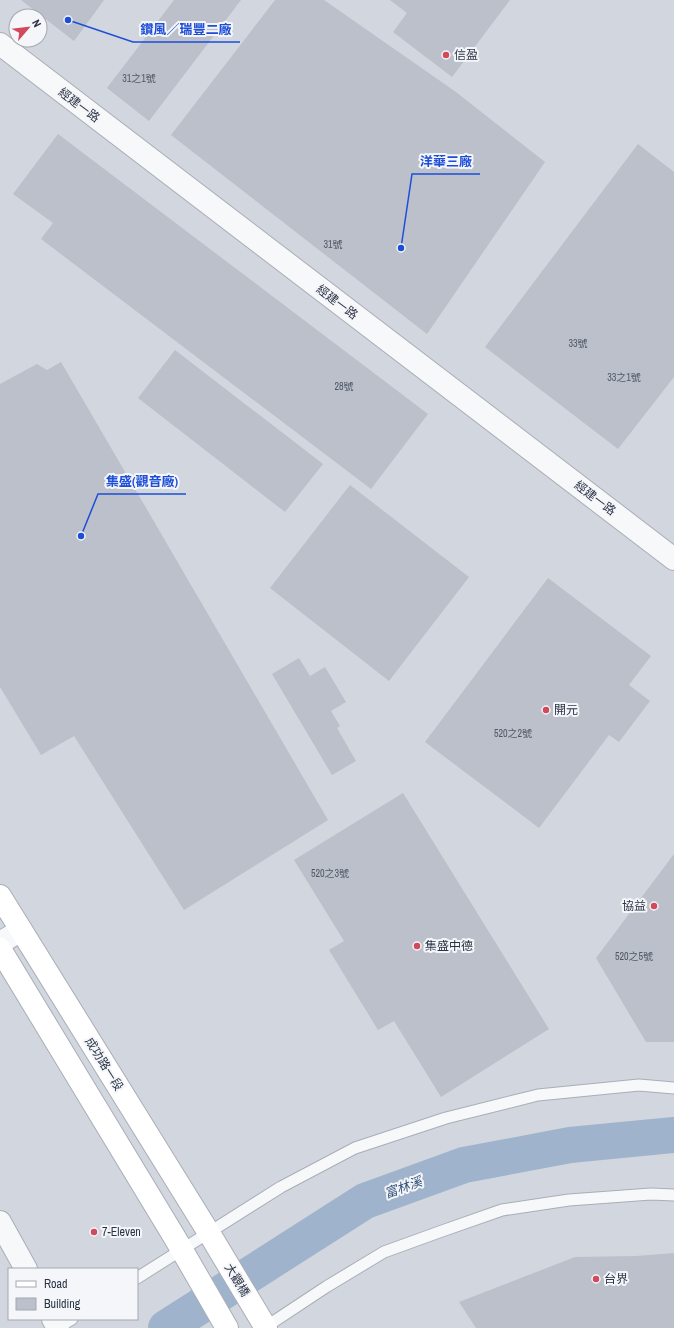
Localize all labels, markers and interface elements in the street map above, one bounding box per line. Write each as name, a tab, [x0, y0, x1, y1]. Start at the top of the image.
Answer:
north arrow	[8, 8, 48, 48]
text: N	[29, 17, 45, 29]
callout: 鑽風／瑞豐二廠	[133, 17, 240, 42]
text: 鑽風／瑞豐二廠	[140, 21, 232, 38]
place label: 信盈	[454, 47, 478, 63]
marker: 信盈	[441, 50, 451, 60]
house number: 31之1號	[122, 72, 156, 85]
street label: 經建一路	[55, 84, 103, 126]
callout: 洋華三廠	[412, 149, 480, 174]
text: 洋華三廠	[420, 153, 472, 170]
house number: 31號	[323, 238, 343, 251]
street label: 經建一路	[313, 281, 361, 323]
house number: 33號	[568, 337, 588, 350]
house number: 33之1號	[607, 371, 641, 384]
house number: 28號	[334, 380, 354, 393]
callout: 集盛(觀音廠)	[98, 469, 186, 494]
text: 集盛(觀音廠)	[106, 473, 178, 490]
street label: 經建一路	[571, 477, 619, 519]
place label: 開元	[554, 702, 578, 718]
marker: 開元	[541, 705, 551, 715]
house number: 520之2號	[494, 727, 532, 740]
house number: 520之3號	[311, 867, 349, 880]
place label: 協益	[622, 898, 646, 914]
marker: 協益	[649, 901, 659, 911]
place label: 集盛中德	[425, 938, 473, 954]
marker: 集盛中德	[412, 941, 422, 951]
house number: 520之5號	[615, 950, 653, 963]
street label: 成功路一段	[81, 1034, 127, 1094]
water label: 富林溪	[382, 1172, 426, 1202]
place label: 7-Eleven	[102, 1224, 141, 1240]
marker: 7-Eleven	[89, 1227, 99, 1237]
street label: 大觀橋	[221, 1260, 253, 1300]
legend	[8, 1268, 138, 1320]
place label: 台界	[604, 1271, 628, 1287]
marker: 台界	[591, 1274, 601, 1284]
text: Road	[44, 1276, 68, 1292]
text: Building	[44, 1296, 81, 1312]

